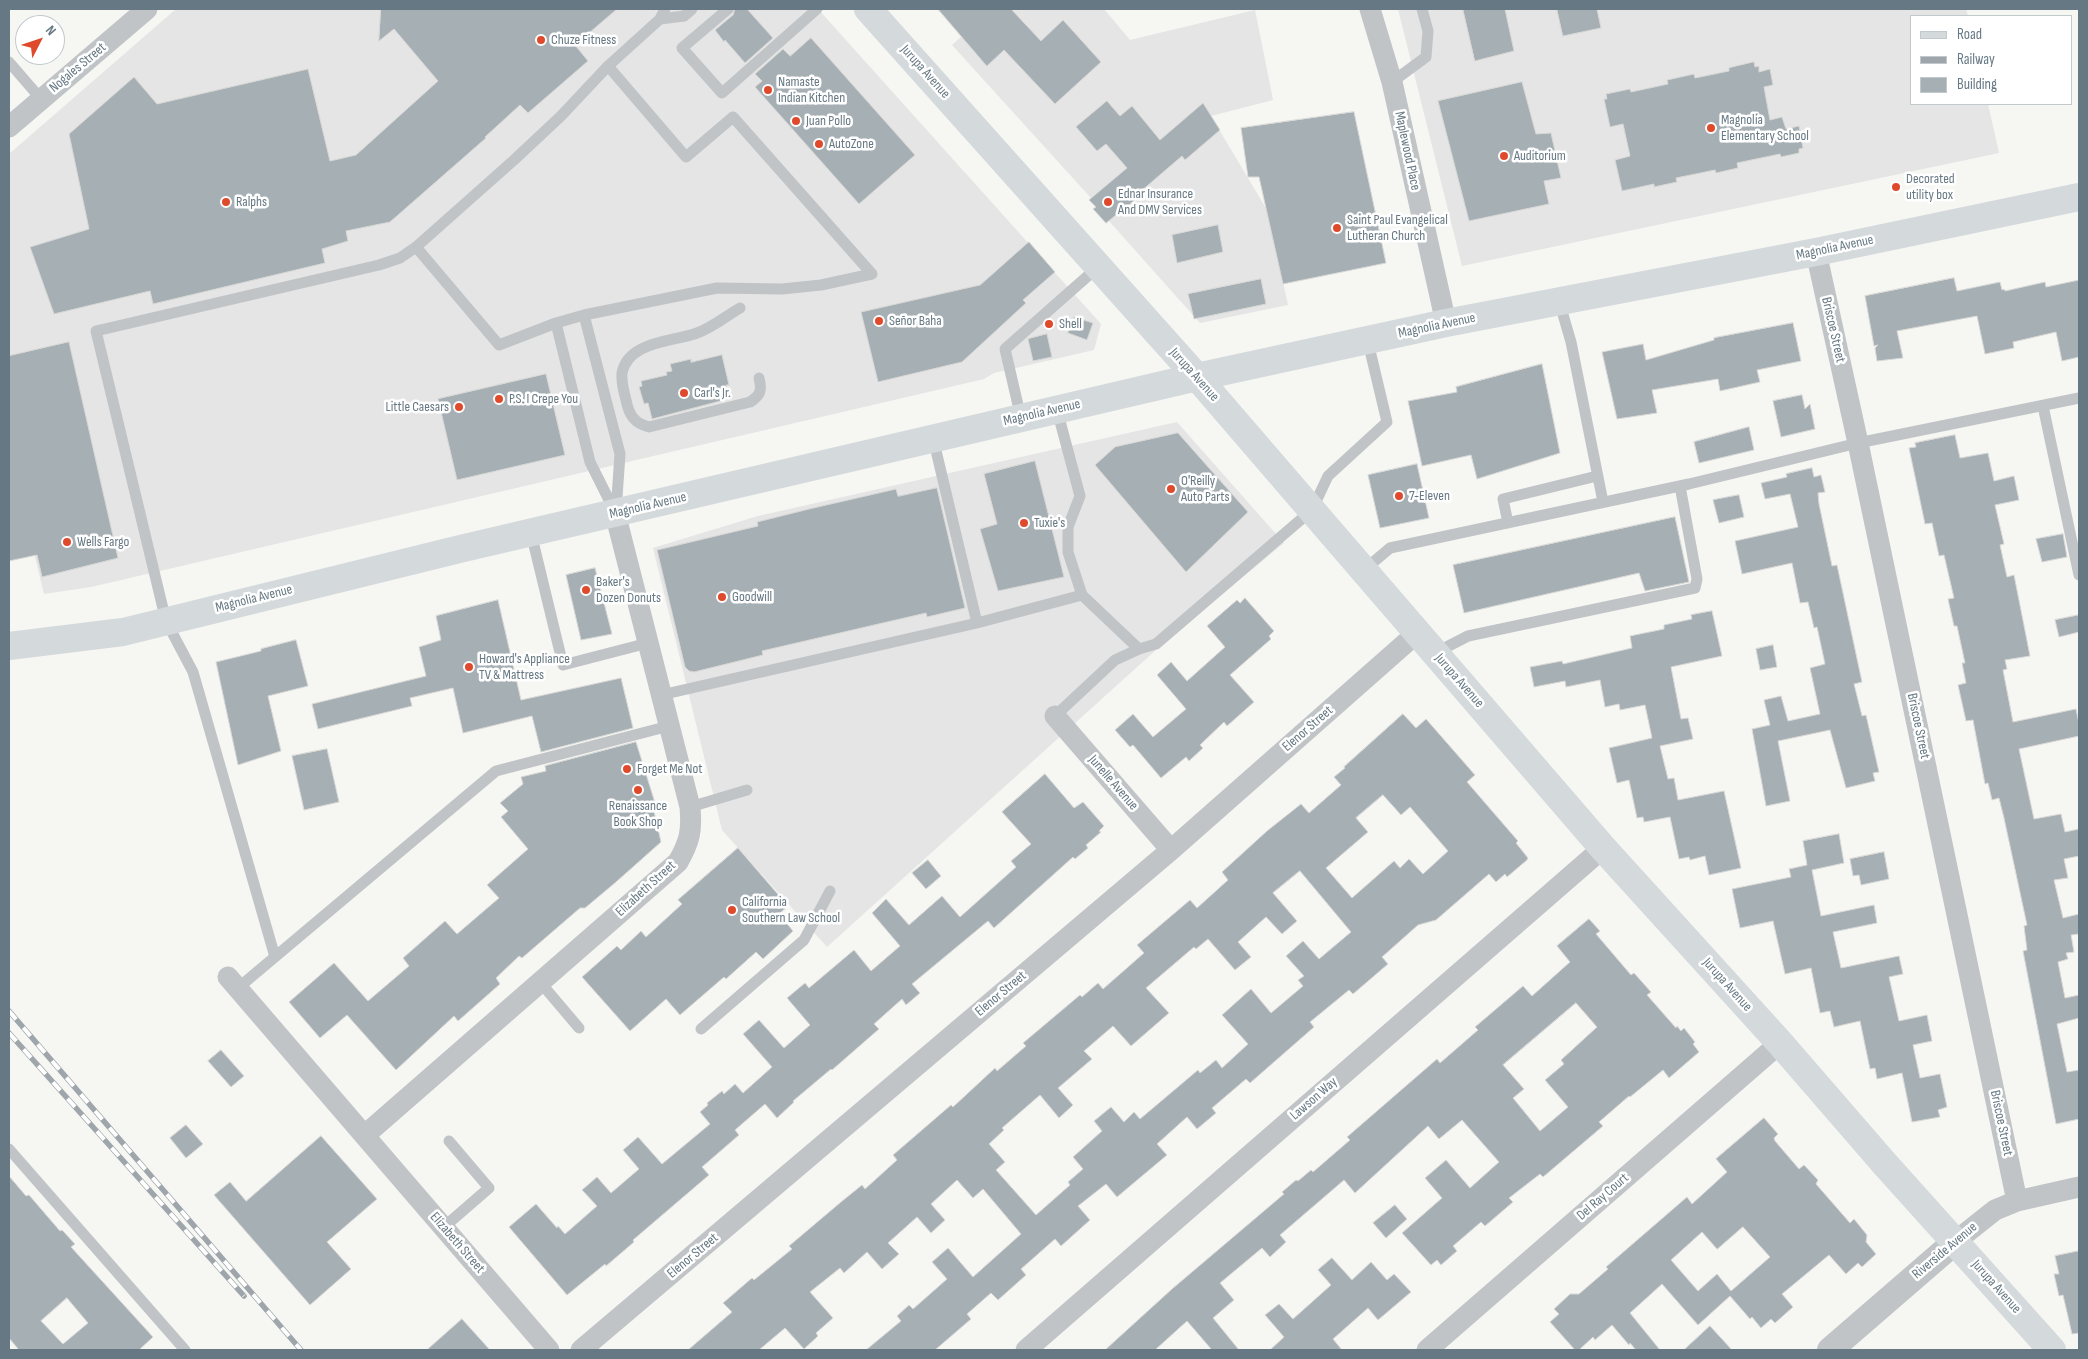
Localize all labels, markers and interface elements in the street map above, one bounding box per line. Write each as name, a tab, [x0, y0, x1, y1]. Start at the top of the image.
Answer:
north arrow	[15, 15, 65, 65]
legend	[1910, 15, 2073, 105]
text: N	[42, 22, 60, 39]
text: Road	[1957, 25, 1982, 44]
place label: Chuze Fitness	[551, 32, 616, 48]
marker: Chuze Fitness	[535, 34, 547, 46]
street label: Nogales Street	[46, 39, 110, 97]
street label: Jurupa Avenue	[897, 42, 953, 102]
text: Railway	[1957, 50, 1995, 69]
place label: Namaste Indian Kitchen	[778, 74, 845, 106]
text: Building	[1957, 75, 1997, 94]
marker: Namaste Indian Kitchen	[762, 84, 774, 96]
street label: Maplewood Place	[1390, 110, 1424, 192]
place label: Magnolia Elementary School	[1721, 112, 1809, 144]
place label: Juan Pollo	[806, 113, 851, 129]
marker: Juan Pollo	[790, 115, 802, 127]
marker: Magnolia Elementary School	[1705, 122, 1717, 134]
place label: AutoZone	[829, 136, 874, 152]
marker: AutoZone	[813, 138, 825, 150]
place label: Auditorium	[1514, 148, 1566, 164]
marker: Auditorium	[1498, 150, 1510, 162]
place label: Decorated utility box	[1906, 171, 1955, 203]
marker: Decorated utility box	[1890, 181, 1902, 193]
place label: Ednar Insurance And DMV Services	[1118, 186, 1202, 218]
place label: Ralphs	[236, 194, 267, 210]
marker: Ralphs	[220, 196, 232, 208]
marker: Ednar Insurance And DMV Services	[1102, 196, 1114, 208]
place label: Saint Paul Evangelical Lutheran Church	[1347, 212, 1448, 244]
marker: Saint Paul Evangelical Lutheran Church	[1331, 222, 1343, 234]
street label: Magnolia Avenue	[1795, 232, 1875, 264]
street label: Briscoe Street	[1817, 296, 1849, 364]
street label: Magnolia Avenue	[1397, 310, 1477, 342]
place label: Señor Baha	[889, 313, 942, 329]
marker: Señor Baha	[873, 315, 885, 327]
place label: Shell	[1059, 316, 1082, 332]
marker: Shell	[1043, 318, 1055, 330]
street label: Jurupa Avenue	[1166, 345, 1222, 405]
place label: Carl's Jr.	[694, 385, 731, 401]
marker: Carl's Jr.	[678, 387, 690, 399]
place label: P.S. I Crepe You	[509, 391, 578, 407]
marker: P.S. I Crepe You	[493, 393, 505, 405]
street label: Magnolia Avenue	[1002, 396, 1082, 430]
place label: Little Caesars	[385, 399, 449, 415]
marker: Little Caesars	[453, 401, 465, 413]
place label: O'Reilly Auto Parts	[1181, 473, 1230, 506]
marker: O'Reilly Auto Parts	[1165, 483, 1177, 495]
place label: 7-Eleven	[1409, 488, 1450, 504]
street label: Magnolia Avenue	[608, 489, 688, 523]
marker: 7-Eleven	[1393, 490, 1405, 502]
place label: Tuxie's	[1034, 515, 1065, 531]
marker: Tuxie's	[1018, 517, 1030, 529]
place label: Wells Fargo	[77, 534, 129, 550]
marker: Wells Fargo	[61, 536, 73, 548]
place label: Baker's Dozen Donuts	[596, 574, 661, 606]
street label: Magnolia Avenue	[214, 581, 294, 617]
marker: Baker's Dozen Donuts	[580, 584, 592, 596]
place label: Goodwill	[732, 589, 772, 605]
marker: Goodwill	[716, 591, 728, 603]
place label: Howard's Appliance TV & Mattress	[479, 651, 570, 684]
street label: Jurupa Avenue	[1431, 651, 1487, 711]
marker: Howard's Appliance TV & Mattress	[463, 661, 475, 673]
street label: Briscoe Street	[1903, 692, 1933, 760]
street label: Elenor Street	[1279, 702, 1337, 756]
street label: Junelle Avenue	[1084, 752, 1142, 814]
place label: Forget Me Not	[637, 761, 703, 777]
marker: Forget Me Not	[621, 763, 633, 775]
marker: Renaissance Book Shop	[632, 784, 644, 796]
place label: Renaissance Book Shop	[609, 798, 667, 830]
street label: Elizabeth Street	[612, 858, 680, 920]
place label: California Southern Law School	[742, 894, 840, 926]
marker: California Southern Law School	[726, 904, 738, 916]
street label: Jurupa Avenue	[1699, 955, 1755, 1015]
street label: Elenor Street	[972, 968, 1030, 1020]
street label: Lawson Way	[1287, 1074, 1341, 1124]
street label: Briscoe Street	[1986, 1089, 2016, 1157]
street label: Del Ray Court	[1574, 1170, 1632, 1224]
street label: Elizabeth Street	[426, 1209, 488, 1277]
street label: Riverside Avenue	[1909, 1219, 1981, 1283]
street label: Elenor Street	[664, 1230, 722, 1282]
street label: Jurupa Avenue	[1968, 1257, 2024, 1317]

